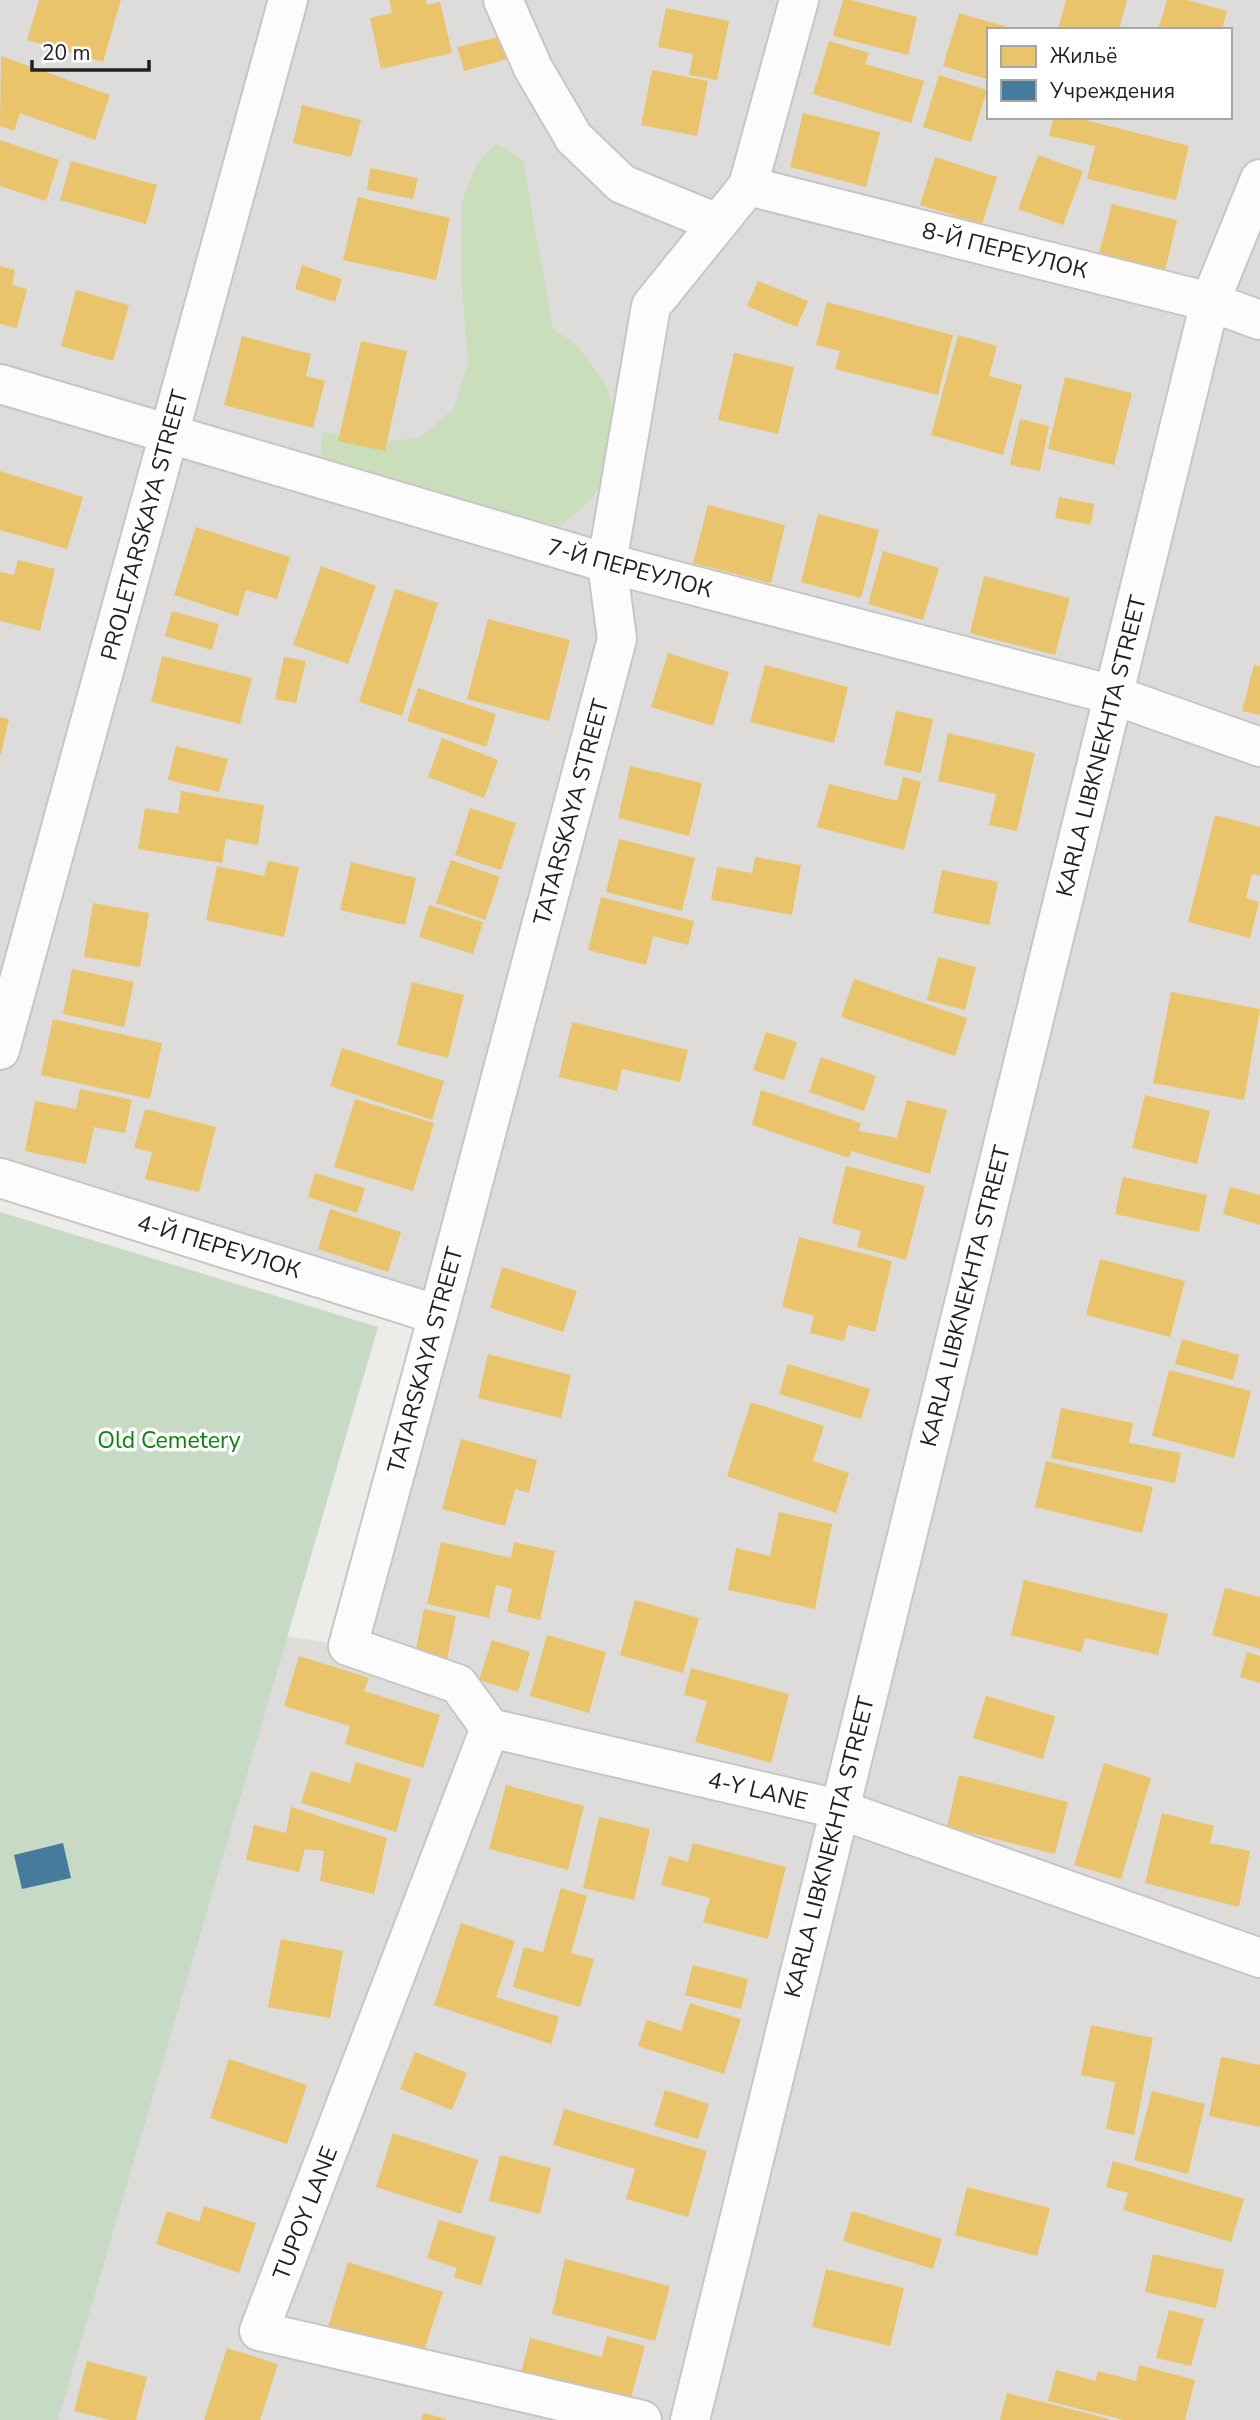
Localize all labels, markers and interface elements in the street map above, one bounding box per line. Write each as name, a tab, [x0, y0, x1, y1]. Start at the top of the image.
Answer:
scale bar	[32, 28, 149, 72]
legend	[987, 28, 1232, 119]
text: 20 m	[42, 39, 91, 67]
text: Жильё	[1050, 42, 1117, 70]
text: Учреждения	[1049, 77, 1175, 105]
street label: 8-Й ПЕРЕУЛОК	[919, 215, 1091, 286]
street label: PROLETARSKAYA STREET	[93, 386, 196, 664]
street label: 7-Й ПЕРЕУЛОК	[544, 532, 716, 605]
street label: KARLA LIBKNEKHTA STREET	[1049, 592, 1154, 900]
street label: TATARSKAYA STREET	[526, 696, 617, 929]
street label: KARLA LIBKNEKHTA STREET	[913, 1142, 1018, 1450]
street label: 4-Й ПЕРЕУЛОК	[133, 1207, 305, 1286]
street label: TATARSKAYA STREET	[380, 1244, 471, 1477]
park label: Old Cemetery	[97, 1425, 241, 1456]
street label: KARLA LIBKNEKHTA STREET	[777, 1693, 882, 2001]
street label: 4-Y LANE	[705, 1764, 811, 1817]
street label: TUPOY LANE	[266, 2142, 345, 2284]

